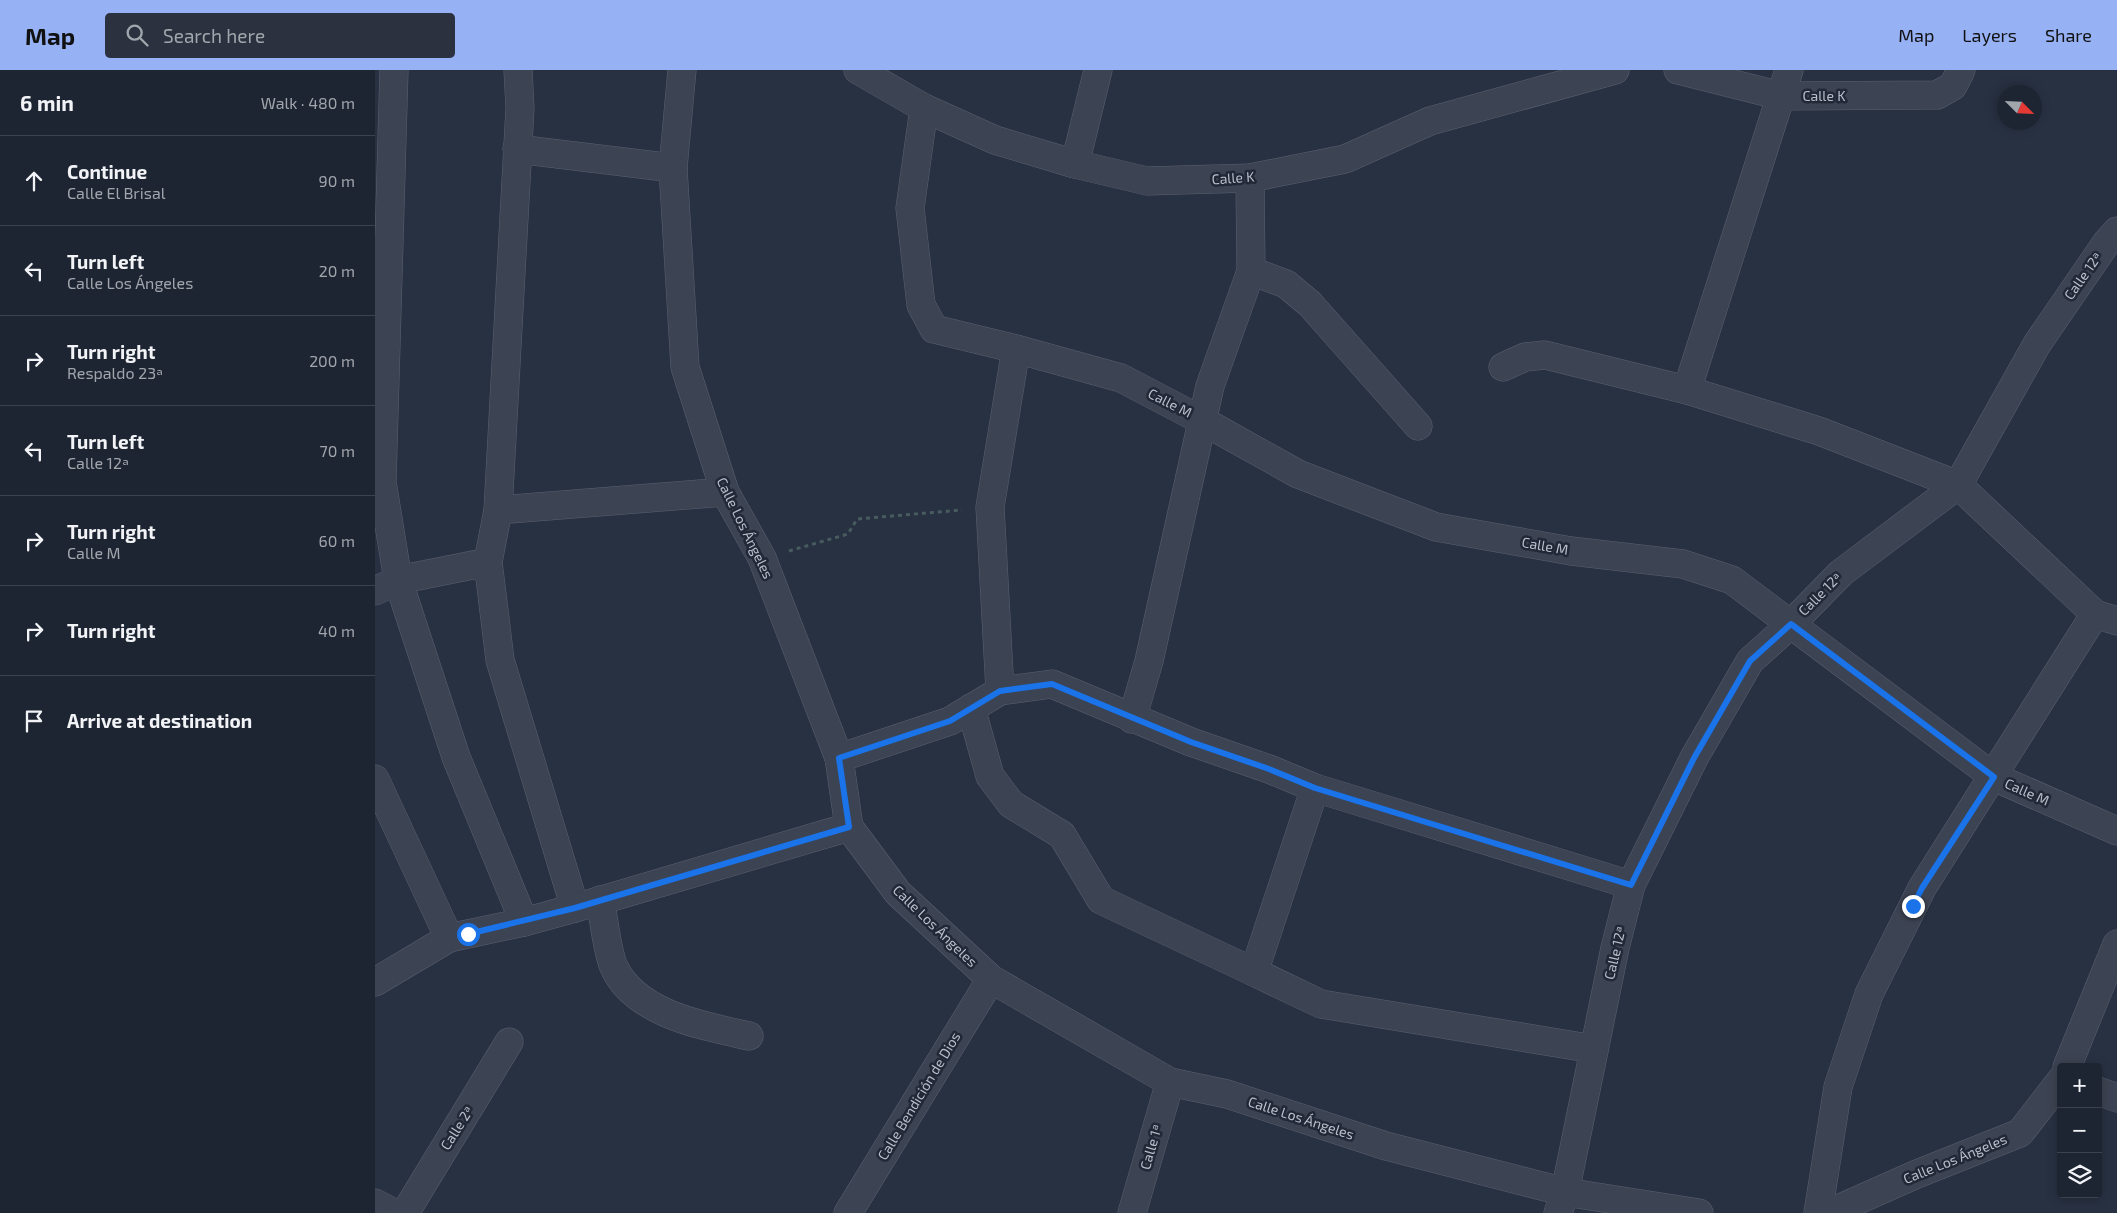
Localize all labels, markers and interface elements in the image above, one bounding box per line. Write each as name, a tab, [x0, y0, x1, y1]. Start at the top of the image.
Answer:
search box	[105, 13, 455, 58]
text: Map	[25, 21, 75, 50]
icon: search	[123, 21, 151, 49]
text: Search here	[163, 24, 265, 47]
text: Map	[1898, 24, 1934, 46]
text: Layers	[1962, 24, 2017, 46]
text: Share	[2045, 24, 2092, 46]
north arrow	[1997, 85, 2042, 130]
street label: Calle K	[1803, 87, 1846, 104]
text: 6 min	[20, 90, 74, 115]
text: Walk · 480 m	[261, 93, 355, 112]
text: Continue	[67, 160, 147, 183]
icon: ahead	[20, 167, 48, 195]
street label: Calle K	[1211, 167, 1256, 187]
text: 90 m	[319, 171, 355, 190]
text: Calle El Brisal	[67, 183, 165, 202]
street label: Calle 12ª	[2060, 249, 2105, 303]
text: Turn left	[67, 250, 144, 273]
icon: left	[20, 257, 48, 285]
text: 20 m	[319, 261, 355, 280]
text: Calle Los Ángeles	[67, 273, 193, 292]
text: Turn right	[67, 340, 155, 363]
icon: right	[20, 347, 48, 375]
text: 200 m	[309, 351, 355, 370]
text: Respaldo 23ª	[67, 363, 163, 382]
street label: Calle M	[1145, 384, 1195, 421]
text: Turn left	[67, 430, 144, 453]
icon: left	[20, 437, 48, 465]
text: 70 m	[320, 441, 355, 460]
text: Calle 12ª	[67, 453, 129, 472]
street label: Calle Los Ángeles	[714, 474, 777, 581]
text: Turn right	[67, 520, 155, 543]
icon: right	[20, 527, 48, 555]
text: 60 m	[319, 531, 355, 550]
street label: Calle M	[1521, 533, 1570, 558]
text: Calle M	[67, 543, 121, 562]
street label: Calle 12ª	[1794, 568, 1845, 619]
icon: right	[20, 617, 48, 645]
text: Turn right	[67, 619, 155, 642]
text: 40 m	[318, 621, 355, 640]
icon: arrive	[20, 707, 48, 735]
text: Arrive at destination	[67, 709, 252, 732]
street label: Calle M	[2002, 774, 2052, 809]
street label: Calle Los Ángeles	[890, 881, 981, 970]
route end	[1902, 895, 1925, 918]
route start	[457, 923, 480, 946]
street label: Calle 12ª	[1600, 925, 1629, 981]
street label: Calle Bendición de Dios	[874, 1029, 964, 1163]
map controls	[2057, 1063, 2102, 1198]
button: +	[2057, 1063, 2102, 1108]
street label: Calle Los Ángeles	[1246, 1092, 1356, 1143]
street label: Calle 2ª	[436, 1103, 477, 1153]
button: −	[2057, 1108, 2102, 1153]
street label: Calle 1ª	[1136, 1122, 1165, 1171]
street label: Calle Los Ángeles	[1900, 1130, 2009, 1187]
button: layers	[2057, 1153, 2102, 1198]

